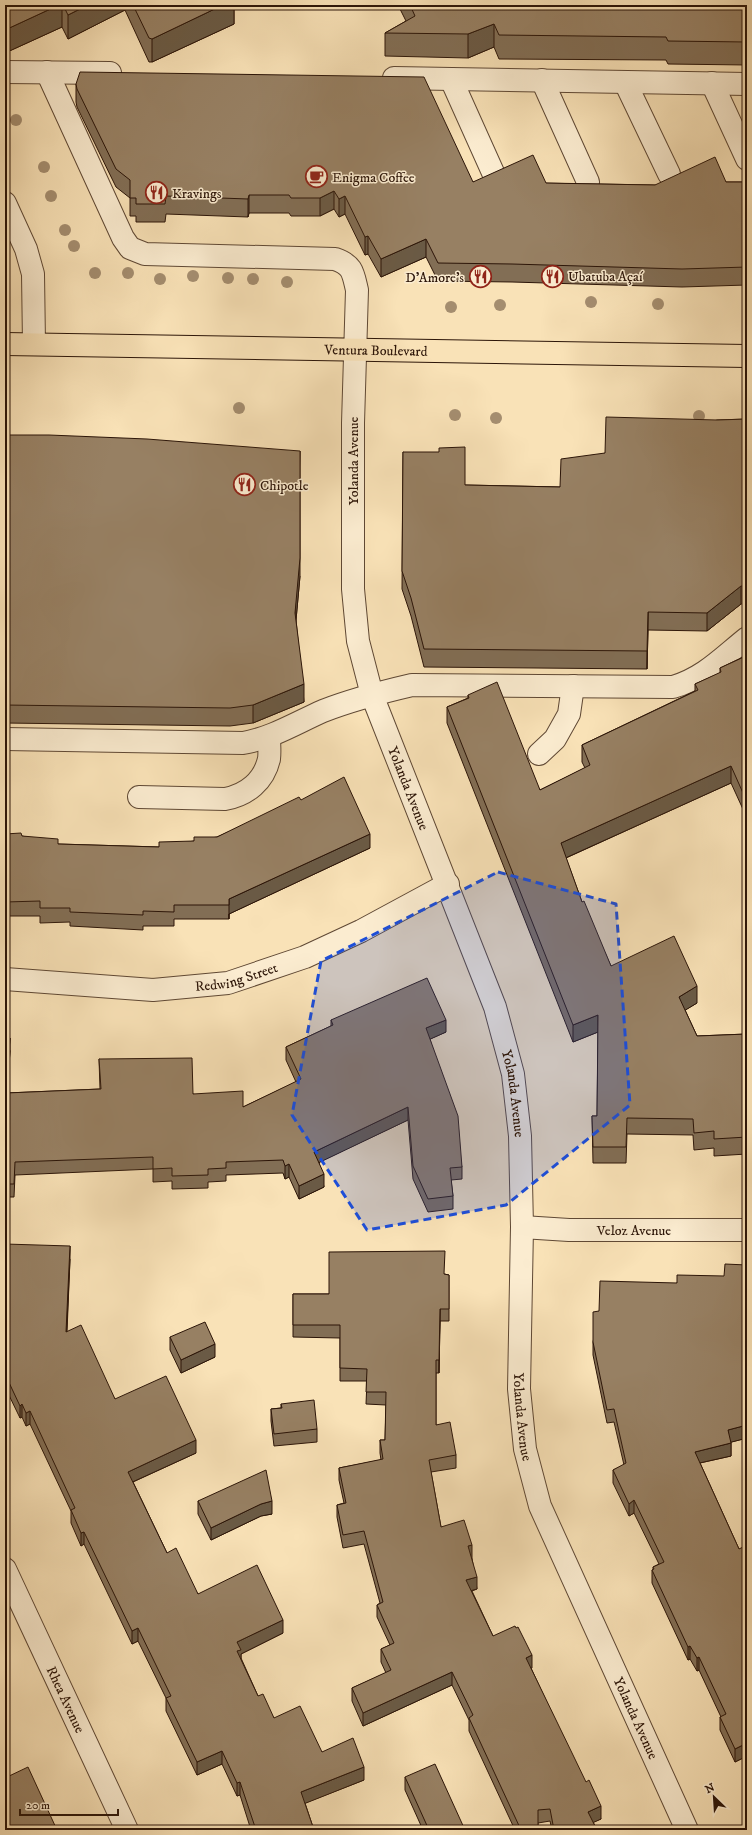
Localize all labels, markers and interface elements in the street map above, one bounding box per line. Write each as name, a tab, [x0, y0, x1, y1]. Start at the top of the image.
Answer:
cafe icon: Enigma Coffee	[303, 164, 329, 190]
place label: Enigma Coffee	[332, 169, 415, 187]
restaurant icon: Kravings	[143, 180, 169, 206]
place label: Kravings	[172, 185, 222, 203]
restaurant icon: Ubatuba Açaí	[539, 263, 565, 289]
restaurant icon: D'Amore's	[467, 264, 493, 290]
place label: Ubatuba Açaí	[568, 268, 644, 286]
place label: D'Amore's	[405, 269, 464, 287]
street label: Ventura Boulevard	[323, 341, 428, 361]
street label: Yolanda Avenue	[345, 417, 363, 505]
restaurant icon: Chipotle	[232, 472, 258, 498]
place label: Chipotle	[260, 477, 309, 495]
street label: Yolanda Avenue	[383, 744, 432, 833]
street label: Redwing Street	[194, 959, 281, 996]
street label: Yolanda Avenue	[497, 1048, 528, 1139]
street label: Veloz Avenue	[596, 1222, 671, 1240]
street label: Yolanda Avenue	[509, 1373, 536, 1463]
street label: Rhea Avenue	[42, 1664, 89, 1736]
street label: Yolanda Avenue	[609, 1674, 662, 1763]
north arrow	[694, 1777, 734, 1817]
text: N	[703, 1781, 717, 1797]
scale bar	[20, 1791, 118, 1817]
text: 20 m	[26, 1798, 50, 1813]

